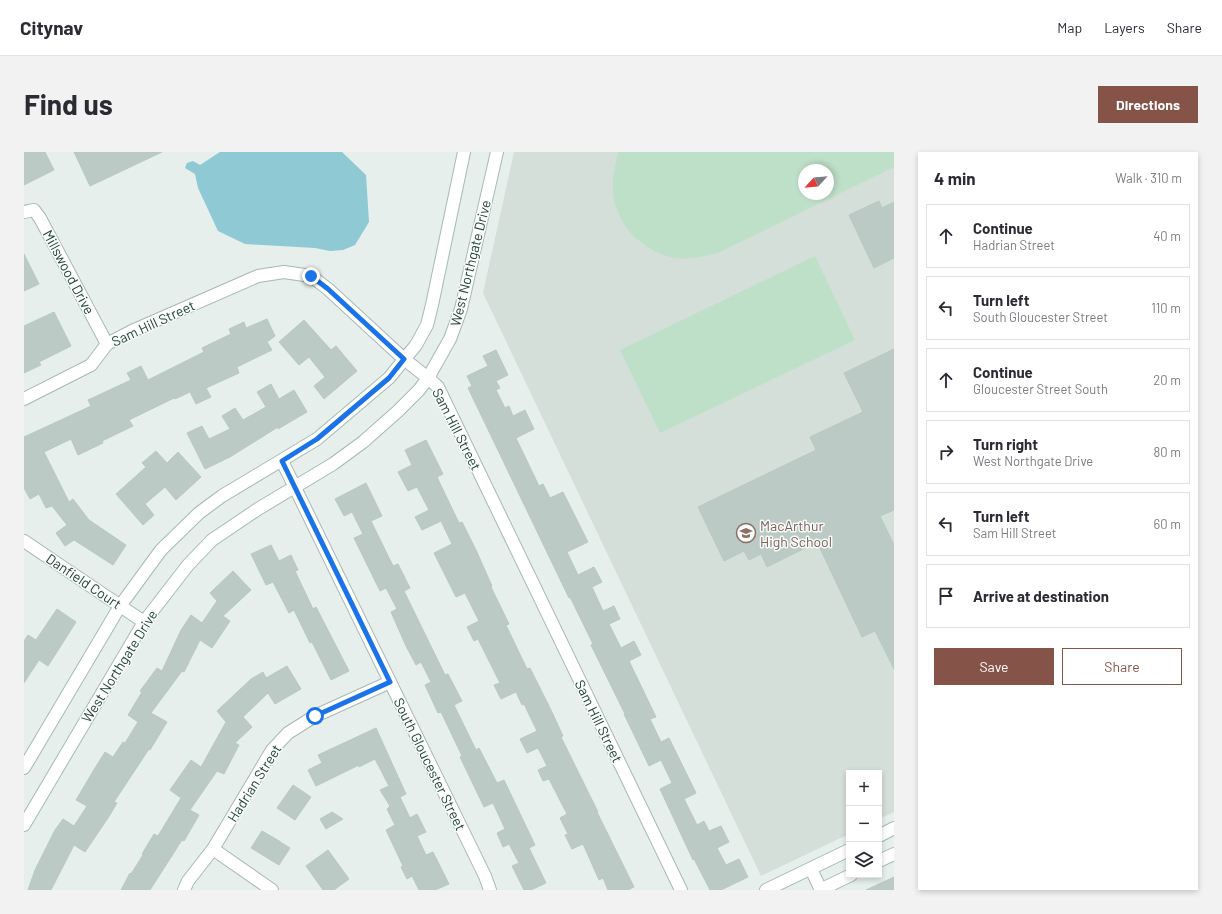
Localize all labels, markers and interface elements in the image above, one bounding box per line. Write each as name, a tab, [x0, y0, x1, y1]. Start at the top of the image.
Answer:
text: Citynav	[20, 16, 83, 39]
text: Map	[1057, 19, 1082, 36]
text: Layers	[1104, 19, 1145, 36]
text: Share	[1167, 19, 1202, 36]
button: Directions	[1098, 86, 1198, 123]
text: Find us	[24, 87, 113, 121]
north arrow	[798, 164, 834, 200]
text: 4 min	[934, 168, 976, 188]
text: Walk · 310 m	[1115, 170, 1182, 186]
street label: West Northgate Drive	[446, 198, 494, 328]
text: Continue	[973, 219, 1033, 237]
icon: ahead	[935, 225, 957, 247]
street label: Millswood Drive	[40, 227, 98, 317]
text: 40 m	[1153, 228, 1181, 244]
text: Hadrian Street	[973, 237, 1055, 253]
route end	[302, 267, 320, 285]
text: Turn left	[973, 291, 1029, 309]
street label: Sam Hill Street	[109, 296, 197, 350]
icon: left	[935, 297, 957, 319]
text: 110 m	[1151, 300, 1181, 316]
text: South Gloucester Street	[973, 309, 1108, 325]
text: Continue	[973, 363, 1033, 381]
icon: ahead	[935, 369, 957, 391]
text: 20 m	[1153, 372, 1181, 388]
text: Gloucester Street South	[973, 381, 1108, 397]
street label: Sam Hill Street	[429, 385, 485, 473]
text: Turn right	[973, 435, 1038, 453]
icon: right	[935, 441, 957, 463]
text: 80 m	[1154, 444, 1181, 460]
text: West Northgate Drive	[973, 453, 1093, 469]
text: Turn left	[973, 507, 1029, 525]
icon: left	[935, 513, 957, 535]
text: 60 m	[1154, 516, 1181, 532]
place label: MacArthur High School	[760, 517, 832, 550]
school or university icon: MacArthur High School	[735, 522, 757, 544]
text: Sam Hill Street	[973, 525, 1056, 541]
street label: Danfield Court	[43, 550, 125, 612]
icon: arrive	[935, 585, 957, 607]
text: Arrive at destination	[973, 587, 1109, 605]
street label: West Northgate Drive	[77, 607, 161, 725]
button: Save	[934, 648, 1054, 685]
button: Share	[1062, 648, 1182, 685]
street label: Sam Hill Street	[572, 677, 626, 765]
street label: South Gloucester Street	[390, 695, 470, 833]
route start	[306, 707, 324, 725]
street label: Hadrian Street	[223, 741, 285, 825]
map controls	[846, 770, 882, 878]
button: +	[846, 770, 882, 806]
button: −	[846, 806, 882, 842]
button: layers	[846, 842, 882, 878]

